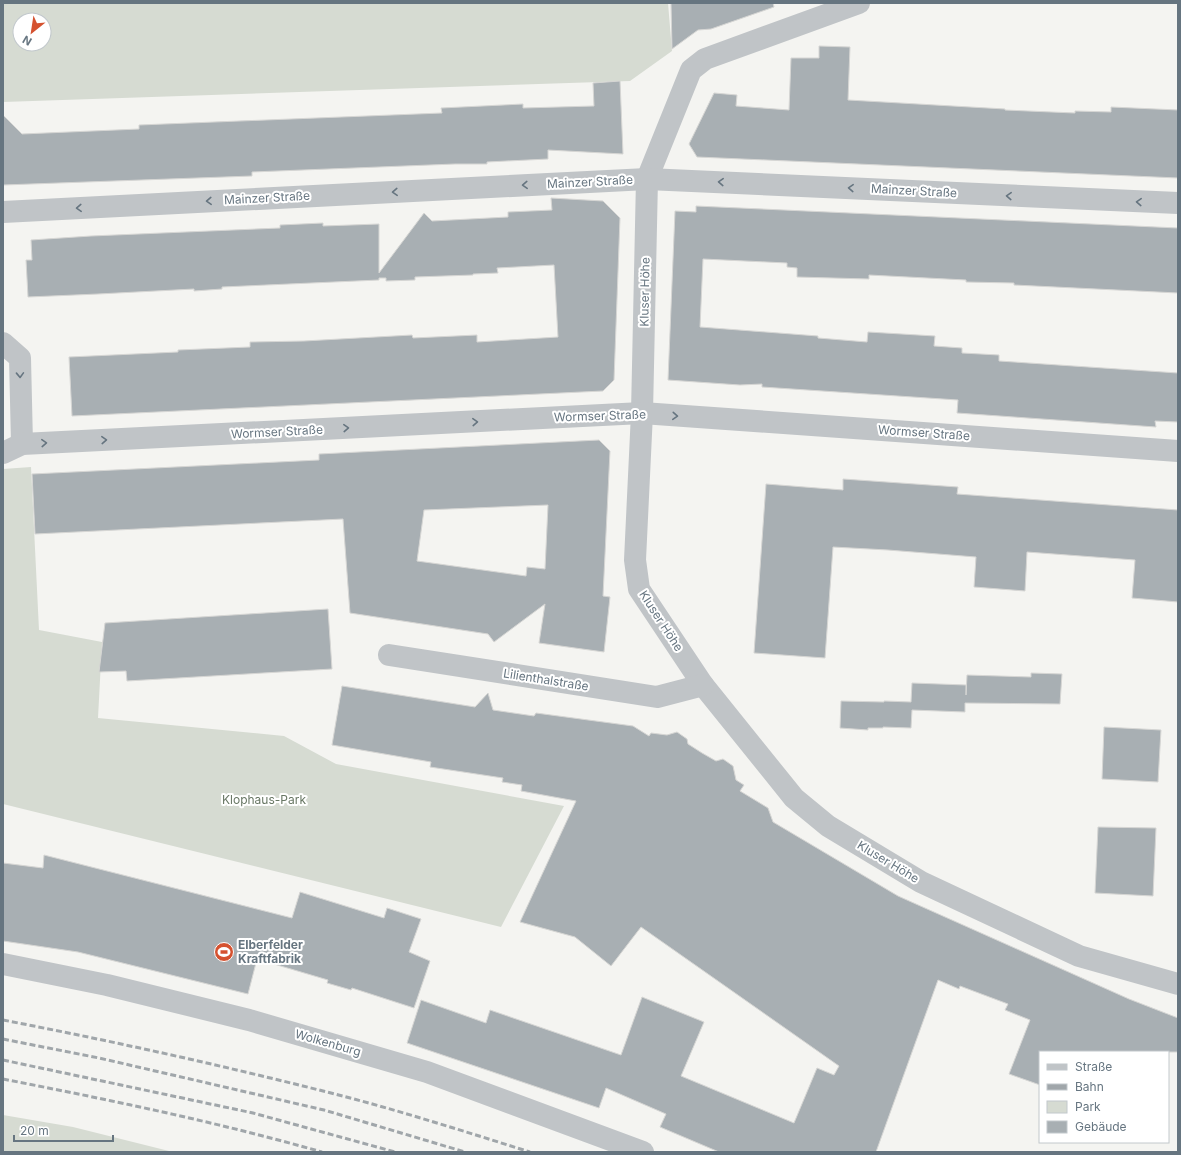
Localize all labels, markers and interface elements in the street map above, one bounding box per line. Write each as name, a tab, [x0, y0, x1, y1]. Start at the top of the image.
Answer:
north arrow	[12, 12, 52, 52]
text: N	[20, 33, 34, 49]
street label: Mainzer Straße	[547, 172, 633, 191]
one-way arrow	[718, 178, 724, 187]
one-way arrow	[522, 181, 528, 189]
street label: Mainzer Straße	[871, 181, 957, 200]
one-way arrow	[848, 184, 854, 193]
one-way arrow	[392, 187, 398, 196]
street label: Mainzer Straße	[224, 188, 310, 207]
one-way arrow	[1006, 191, 1012, 200]
one-way arrow	[206, 197, 212, 205]
one-way arrow	[1136, 197, 1142, 206]
one-way arrow	[76, 203, 82, 212]
street label: Kluser Höhe	[636, 257, 653, 327]
one-way arrow	[16, 372, 24, 378]
street label: Wormser Straße	[554, 406, 646, 425]
one-way arrow	[672, 411, 678, 420]
one-way arrow	[472, 417, 478, 426]
street label: Wormser Straße	[231, 422, 323, 441]
street label: Wormser Straße	[878, 422, 971, 443]
one-way arrow	[343, 424, 349, 433]
one-way arrow	[101, 436, 107, 445]
one-way arrow	[41, 439, 47, 448]
street label: Kluser Höhe	[636, 587, 687, 654]
street label: Lilienthalstraße	[502, 665, 590, 694]
park label: Klophaus-Park	[222, 792, 306, 807]
street label: Kluser Höhe	[855, 837, 922, 886]
place label: Elberfelder Kraftfabrik	[238, 937, 303, 966]
sports icon: Elberfelder Kraftfabrik	[213, 941, 235, 963]
street label: Wolkenburg	[293, 1026, 363, 1059]
legend	[1039, 1051, 1169, 1143]
text: Straße	[1075, 1059, 1112, 1074]
text: Bahn	[1075, 1079, 1104, 1094]
text: Park	[1075, 1099, 1101, 1114]
scale bar	[14, 1117, 113, 1143]
text: Gebäude	[1075, 1119, 1127, 1134]
text: 20 m	[20, 1123, 49, 1138]

